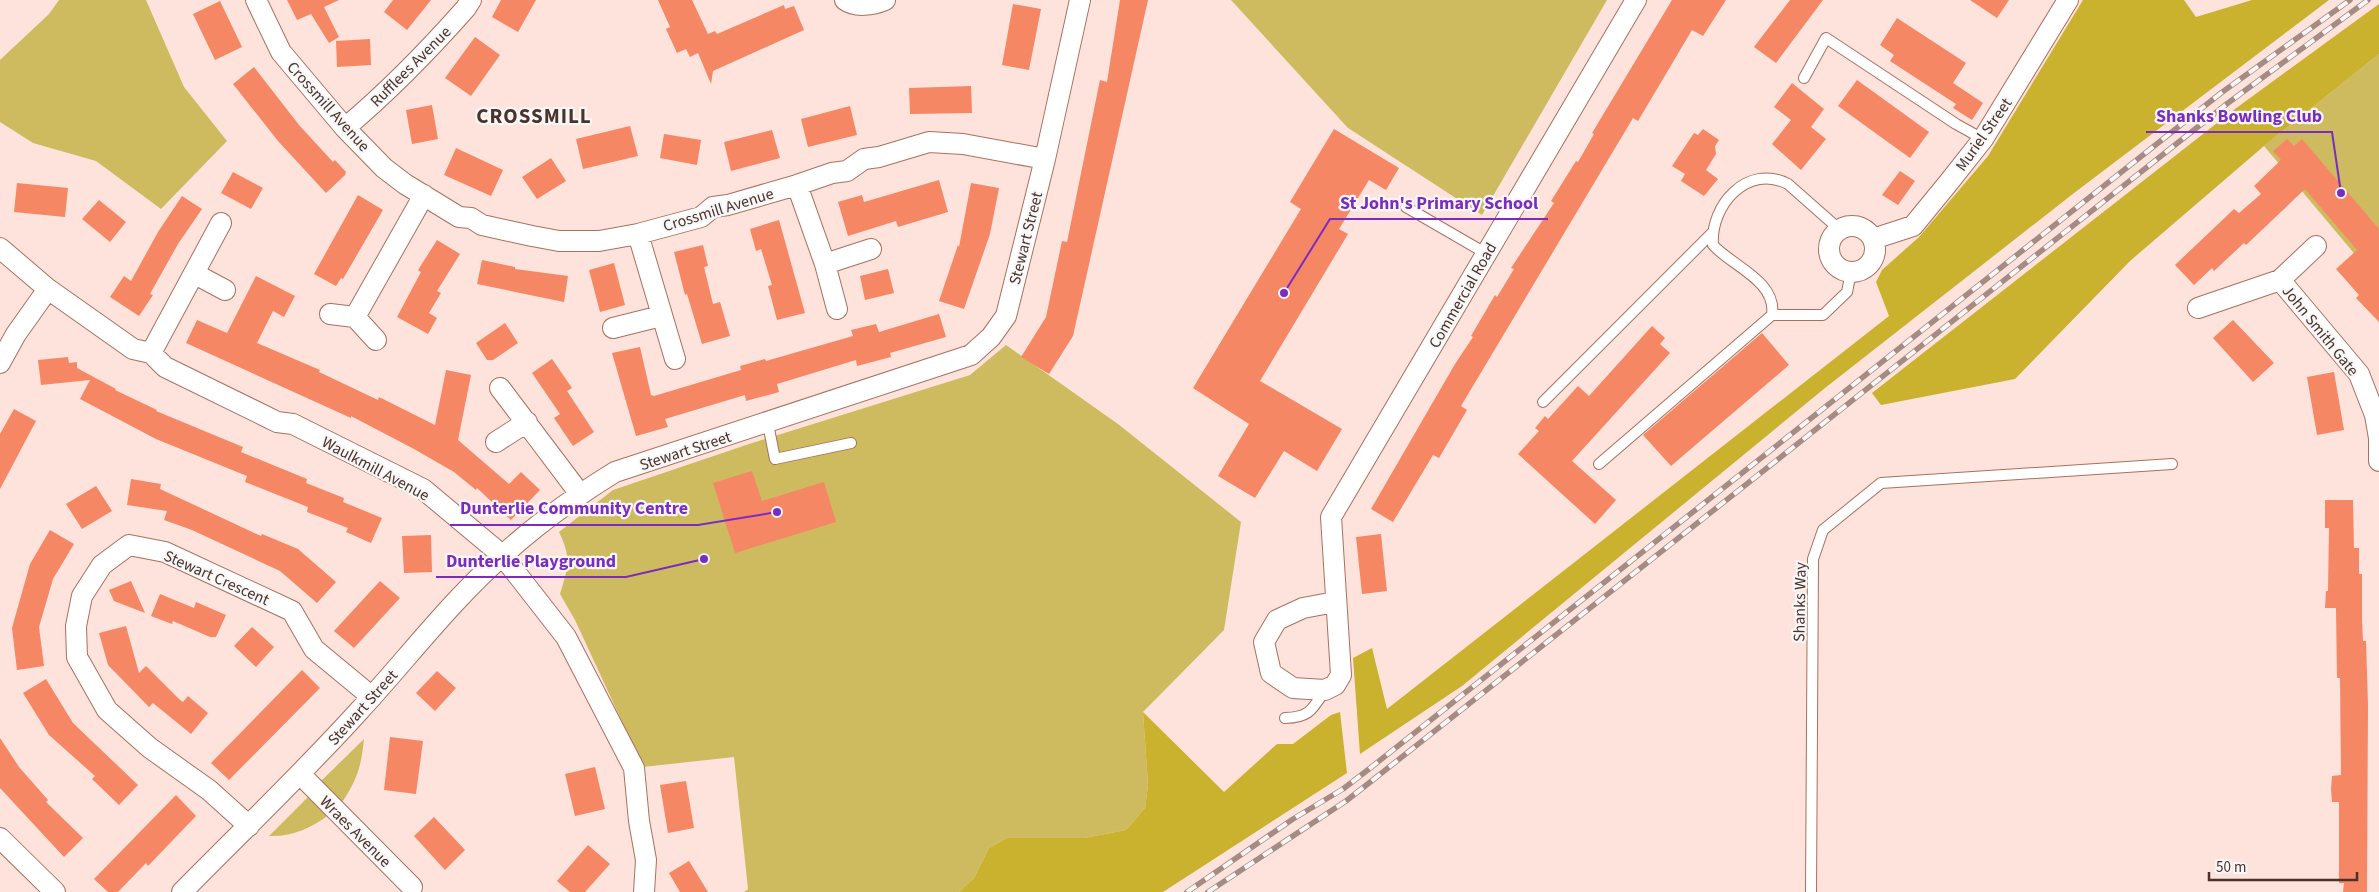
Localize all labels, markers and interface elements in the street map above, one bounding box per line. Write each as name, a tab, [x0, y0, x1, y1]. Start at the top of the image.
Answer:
street label: Rufflees Avenue	[365, 21, 456, 112]
street label: Crossmill Avenue	[282, 57, 375, 157]
street label: Muriel Street	[1950, 93, 2018, 176]
callout: Shanks Bowling Club	[2146, 99, 2332, 132]
district label: CROSSMILL	[476, 101, 592, 131]
text: Shanks Bowling Club	[2156, 104, 2322, 129]
street label: Crossmill Avenue	[660, 183, 776, 237]
callout: St John's Primary School	[1330, 186, 1548, 219]
street label: Stewart Street	[1004, 189, 1048, 287]
text: St John's Primary School	[1340, 191, 1538, 216]
street label: Commercial Road	[1424, 239, 1502, 352]
street label: John Smith Gate	[2277, 281, 2364, 381]
street label: Stewart Street	[637, 426, 734, 476]
street label: Waulkmill Avenue	[318, 431, 433, 507]
callout: Dunterlie Community Centre	[450, 492, 698, 525]
text: Dunterlie Community Centre	[460, 496, 688, 521]
callout: Dunterlie Playground	[436, 544, 626, 577]
street label: Stewart Crescent	[160, 545, 273, 611]
text: Dunterlie Playground	[446, 549, 616, 574]
street label: Shanks Way	[1788, 561, 1812, 642]
street label: Stewart Street	[323, 665, 403, 750]
street label: Wraes Avenue	[315, 791, 396, 872]
scale bar	[2209, 850, 2356, 882]
text: 50 m	[2216, 857, 2246, 878]

